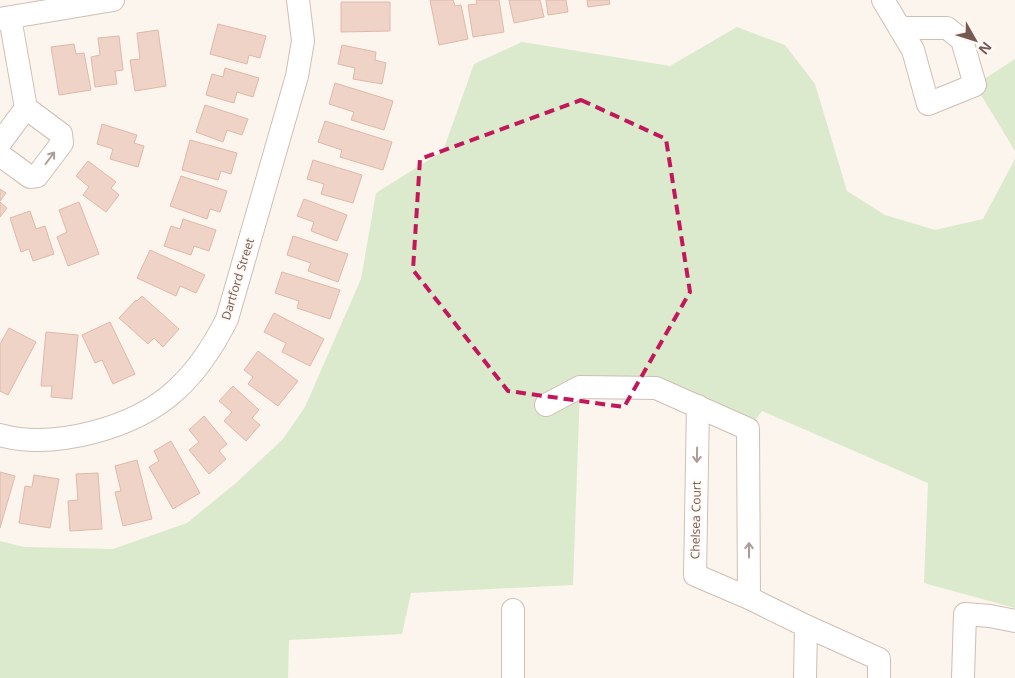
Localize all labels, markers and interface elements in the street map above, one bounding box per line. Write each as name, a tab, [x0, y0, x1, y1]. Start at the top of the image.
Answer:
north arrow	[950, 15, 1000, 65]
text: N	[975, 38, 996, 59]
one-way arrow	[45, 152, 56, 165]
street label: Dartford Street	[217, 236, 258, 322]
one-way arrow	[692, 446, 702, 463]
street label: Chelsea Court	[686, 481, 705, 559]
one-way arrow	[744, 542, 753, 558]

